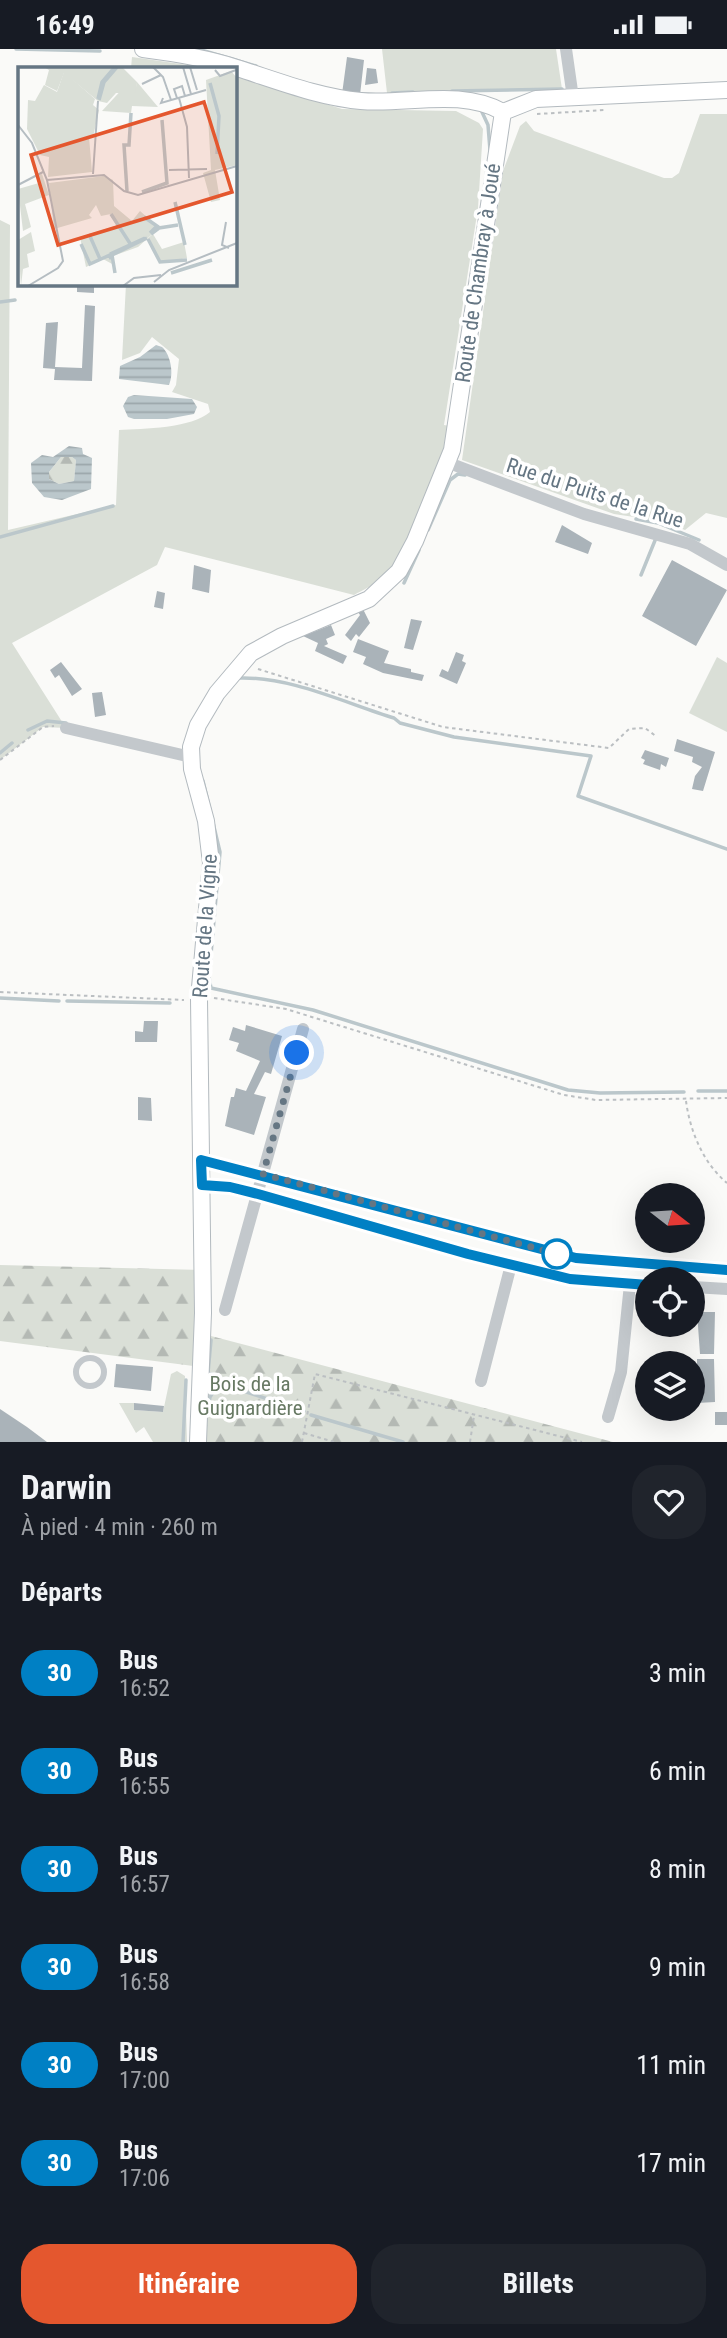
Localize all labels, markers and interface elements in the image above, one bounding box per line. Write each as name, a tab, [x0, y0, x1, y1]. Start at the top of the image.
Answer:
text: 16:49	[35, 10, 95, 40]
inset map	[18, 67, 236, 285]
street label: Route de Chambray à Joué	[451, 162, 505, 384]
street label: Rue du Puits de la Rue	[504, 453, 687, 533]
street label: Route de la Vigne	[188, 853, 222, 999]
your location	[279, 1035, 314, 1070]
north arrow	[635, 1183, 705, 1253]
map controls	[635, 1183, 705, 1421]
unlabelled marker	[542, 1239, 572, 1269]
button: locate	[635, 1267, 705, 1337]
button: layers	[635, 1351, 705, 1421]
park label: Bois de la Guignardière	[197, 1372, 303, 1420]
button: heart	[632, 1465, 706, 1539]
text: Darwin	[21, 1468, 112, 1507]
text: À pied · 4 min · 260 m	[21, 1514, 218, 1541]
text: Départs	[21, 1577, 102, 1607]
text: Bus	[119, 1645, 158, 1675]
text: 3 min	[649, 1658, 706, 1688]
text: 30	[47, 1659, 72, 1687]
text: 16:52	[119, 1675, 170, 1702]
text: Bus	[119, 1743, 158, 1773]
text: 6 min	[649, 1756, 706, 1786]
text: 30	[47, 1757, 72, 1785]
text: 16:55	[119, 1773, 170, 1800]
text: Bus	[119, 1841, 158, 1871]
text: 8 min	[649, 1854, 706, 1884]
text: 30	[47, 1855, 72, 1883]
text: 16:57	[119, 1871, 170, 1898]
text: Bus	[119, 1939, 158, 1969]
text: 9 min	[649, 1952, 706, 1982]
text: 30	[47, 1953, 72, 1981]
text: 16:58	[119, 1969, 170, 1996]
text: Bus	[119, 2037, 158, 2067]
text: 11 min	[636, 2050, 706, 2080]
text: 30	[47, 2051, 72, 2079]
text: 17:00	[119, 2067, 170, 2094]
text: Bus	[119, 2135, 158, 2165]
text: 17 min	[636, 2148, 706, 2178]
text: 30	[47, 2149, 72, 2177]
text: 17:06	[119, 2165, 170, 2192]
button: Itinéraire	[21, 2244, 357, 2324]
button: Billets	[371, 2244, 706, 2324]

